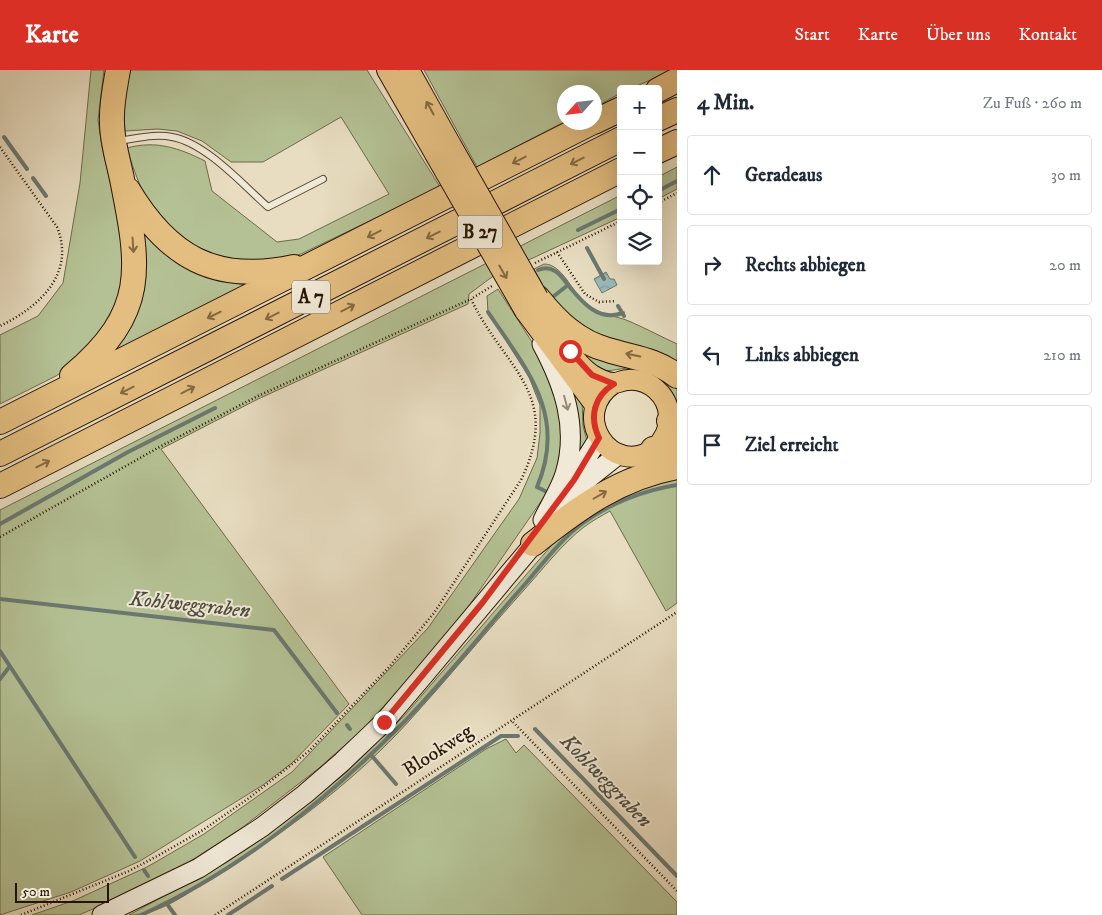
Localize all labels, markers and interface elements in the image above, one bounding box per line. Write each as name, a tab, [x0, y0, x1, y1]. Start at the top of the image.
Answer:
text: Karte	[25, 20, 79, 50]
text: Start	[794, 24, 830, 46]
text: Karte	[858, 24, 898, 46]
text: Über uns	[926, 24, 990, 46]
text: Kontakt	[1018, 24, 1077, 46]
north arrow	[557, 85, 602, 130]
map controls	[617, 85, 662, 265]
button: +	[617, 85, 662, 130]
text: 4 Min.	[697, 90, 754, 116]
text: Zu Fuß · 260 m	[983, 93, 1082, 113]
one-way arrow	[425, 100, 435, 115]
button: −	[617, 130, 662, 175]
one-way arrow	[511, 155, 526, 165]
one-way arrow	[570, 156, 585, 166]
icon: ahead	[698, 161, 726, 189]
text: Geradeaus	[745, 164, 822, 187]
text: 30 m	[1051, 165, 1081, 185]
button: locate	[617, 175, 662, 220]
road number: B 27	[458, 216, 502, 248]
button: layers	[617, 220, 662, 265]
one-way arrow	[366, 229, 381, 239]
one-way arrow	[425, 230, 440, 240]
one-way arrow	[128, 237, 138, 253]
icon: right	[698, 251, 726, 279]
text: Rechts abbiegen	[745, 254, 866, 277]
text: 20 m	[1049, 255, 1081, 275]
one-way arrow	[498, 265, 508, 279]
road number: A 7	[292, 280, 330, 313]
one-way arrow	[341, 303, 356, 313]
one-way arrow	[207, 311, 222, 320]
one-way arrow	[265, 312, 280, 321]
route start	[559, 340, 582, 363]
icon: left	[698, 341, 726, 369]
text: Links abbiegen	[745, 344, 859, 367]
text: 210 m	[1043, 345, 1081, 365]
one-way arrow	[626, 350, 642, 360]
one-way arrow	[180, 385, 195, 394]
one-way arrow	[120, 386, 135, 395]
one-way arrow	[562, 394, 571, 410]
icon: arrive	[698, 431, 726, 459]
text: Ziel erreicht	[745, 434, 839, 457]
one-way arrow	[36, 459, 51, 469]
one-way arrow	[593, 490, 608, 500]
water label: Kohlweggraben	[128, 586, 252, 624]
route end	[373, 711, 396, 734]
street label: Blookweg	[398, 719, 478, 783]
water label: Kohlweggraben	[554, 728, 658, 834]
scale bar	[15, 880, 109, 903]
text: 50 m	[22, 883, 50, 901]

